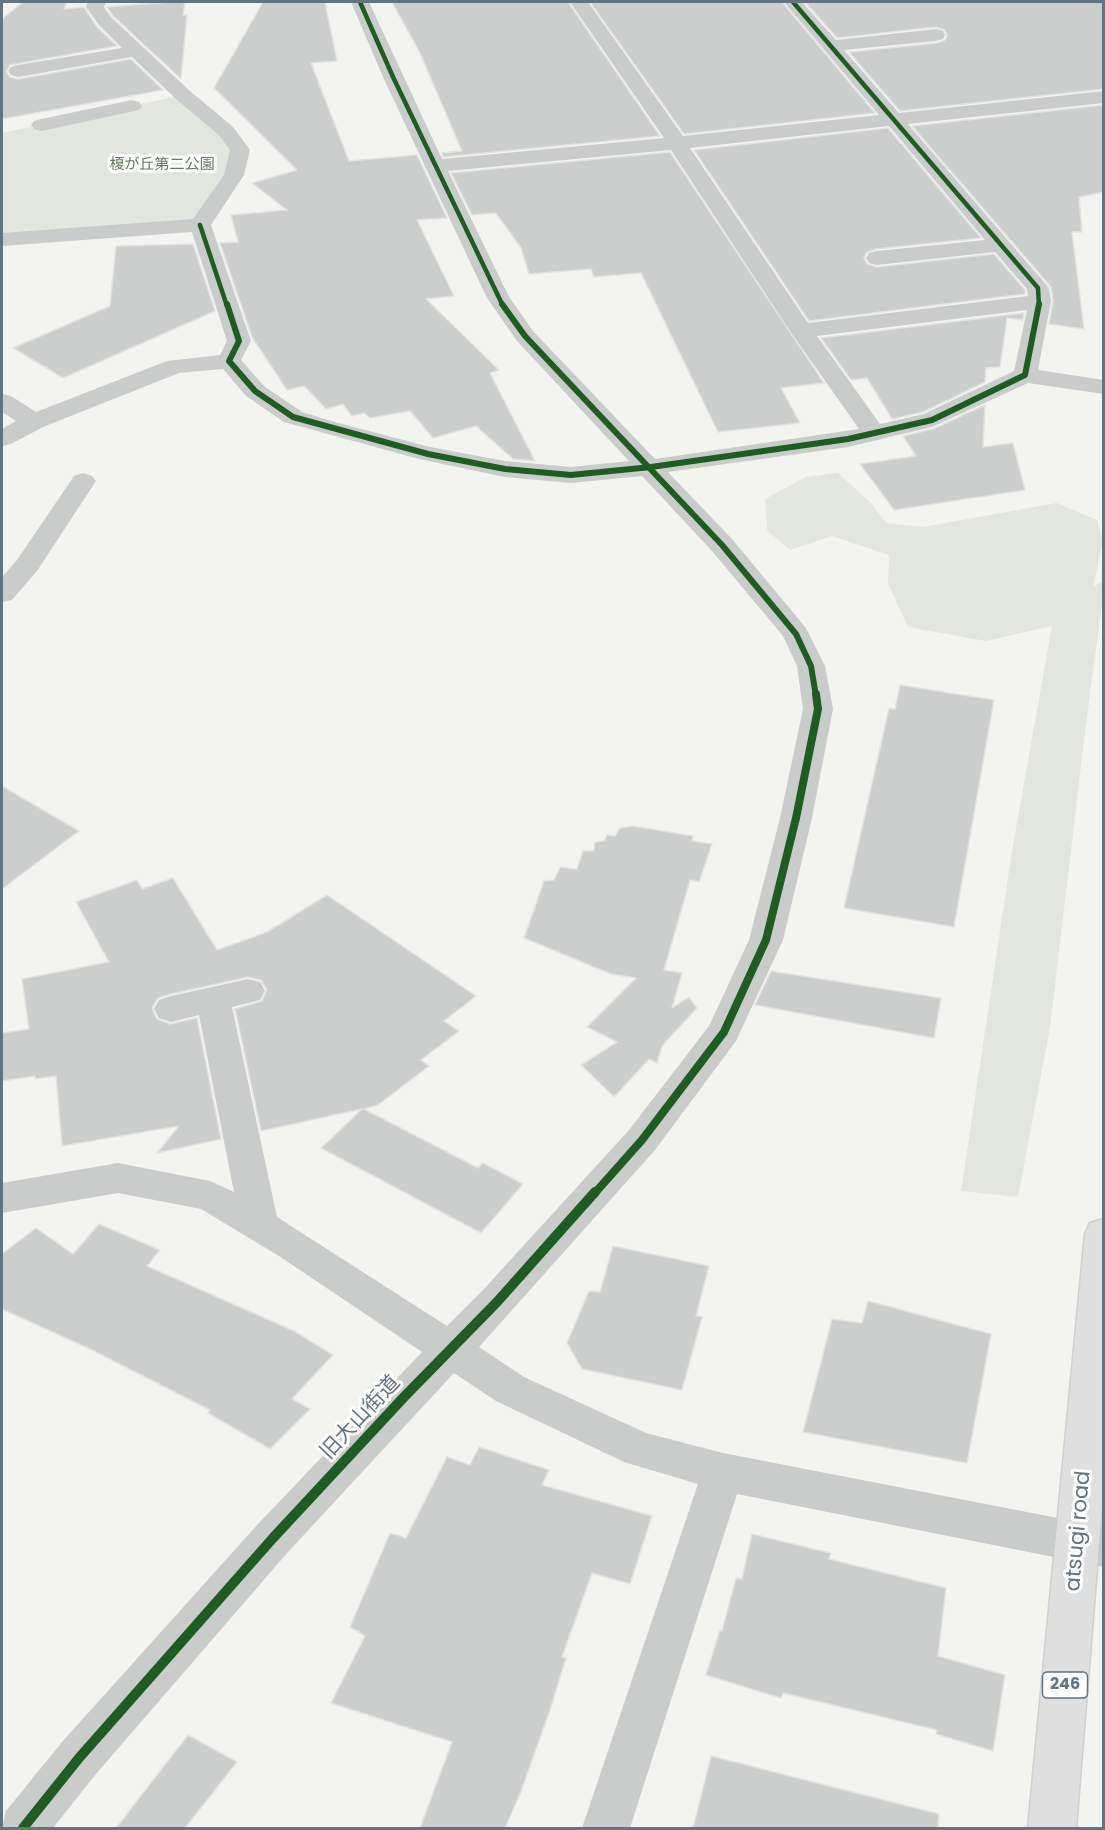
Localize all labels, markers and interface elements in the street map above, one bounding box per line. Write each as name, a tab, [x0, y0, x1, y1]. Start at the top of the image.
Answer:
park label: 榎が丘第二公園	[110, 156, 214, 174]
street label: 旧大山街道	[316, 1371, 406, 1465]
street label: atsugi road	[1061, 1470, 1097, 1592]
road number: 246	[1042, 1672, 1088, 1698]

